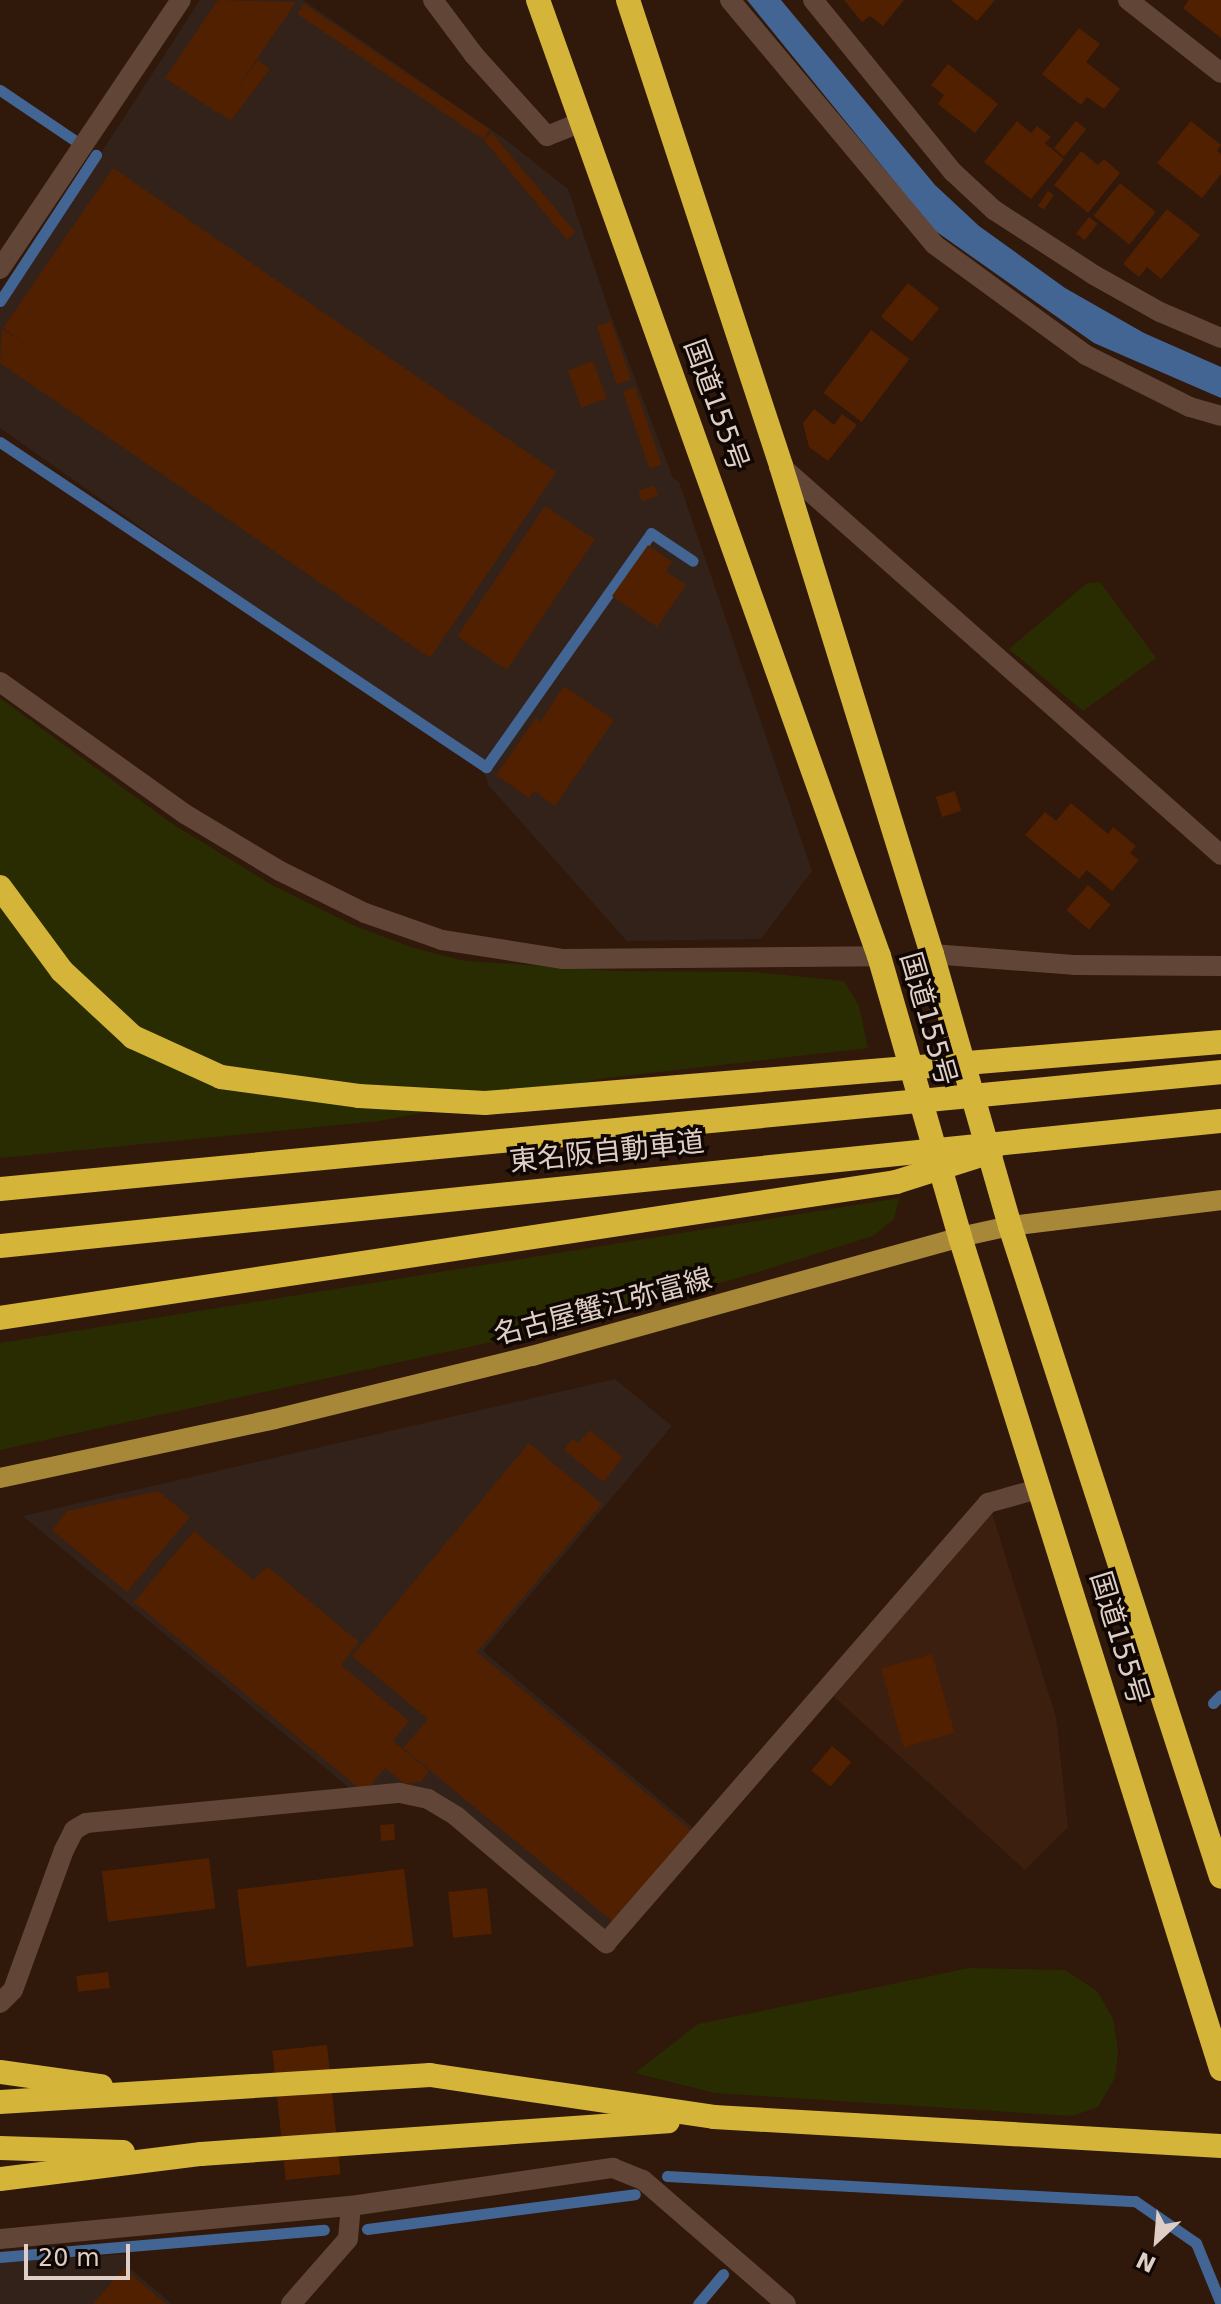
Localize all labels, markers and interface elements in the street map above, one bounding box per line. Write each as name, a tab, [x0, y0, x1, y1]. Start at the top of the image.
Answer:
street label: 国道155号	[677, 335, 755, 475]
street label: 国道155号	[893, 948, 963, 1090]
street label: 東名阪自動車道	[508, 1125, 706, 1179]
street label: 名古屋蟹江弥富線	[490, 1262, 716, 1352]
street label: 国道155号	[1083, 1567, 1155, 1709]
north arrow	[1117, 2200, 1197, 2280]
scale bar	[28, 2228, 134, 2278]
text: 20 m	[38, 2244, 100, 2272]
text: N	[1133, 2247, 1160, 2277]

